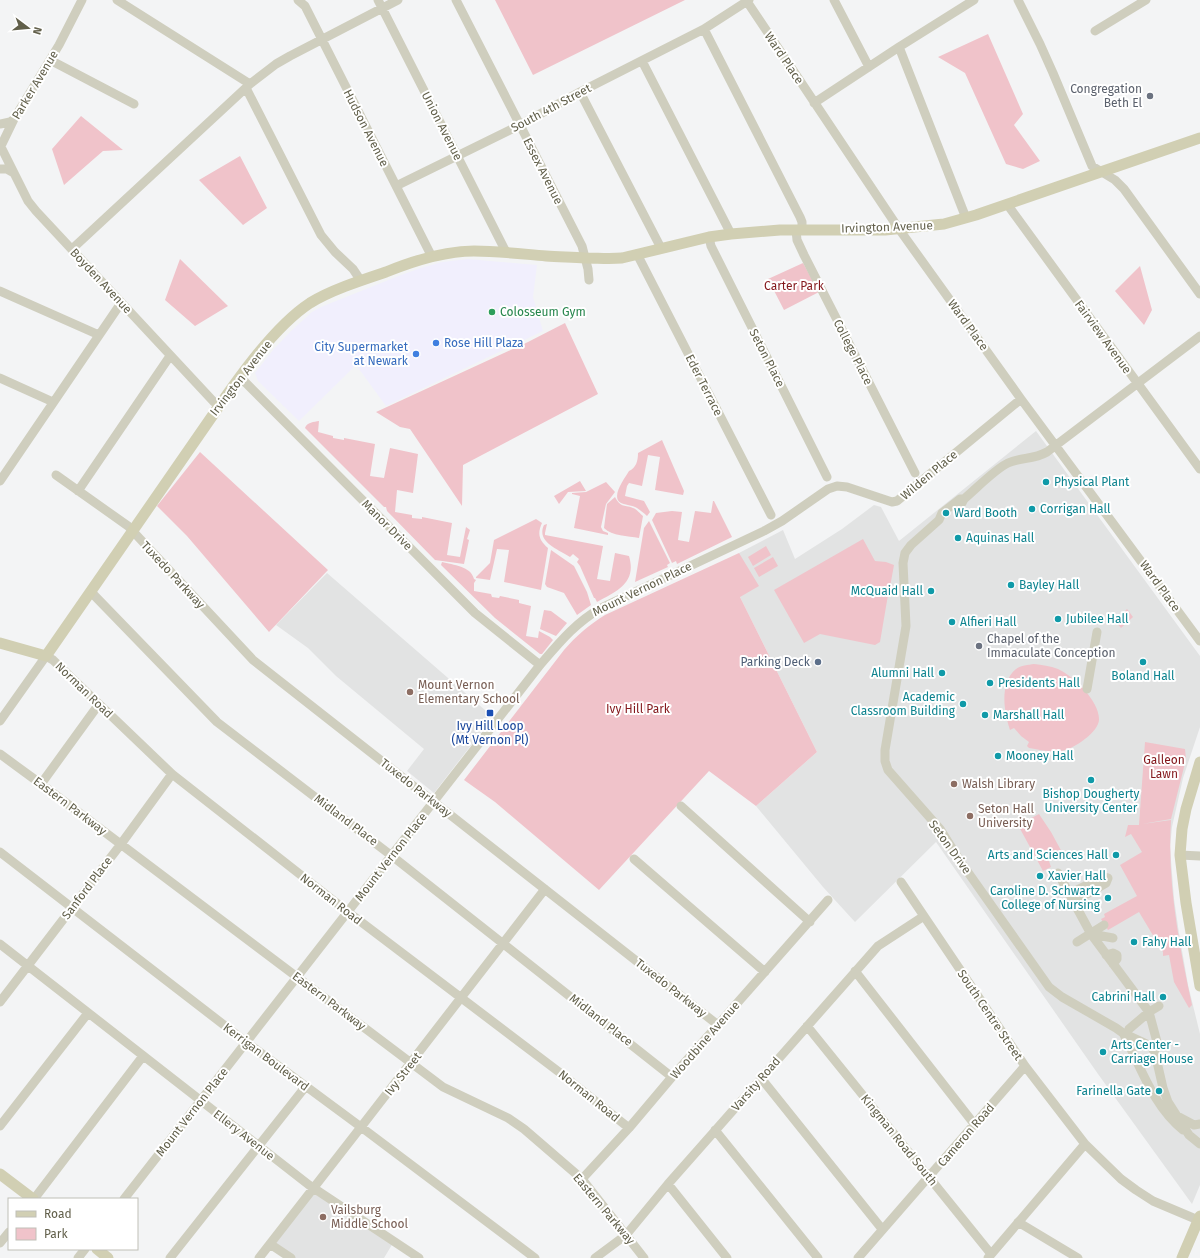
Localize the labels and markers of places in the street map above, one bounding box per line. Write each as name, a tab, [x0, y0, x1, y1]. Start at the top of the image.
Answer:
place label: Congregation Beth El	[1070, 82, 1142, 110]
marker: Congregation Beth El	[1145, 91, 1155, 101]
place label: Colosseum Gym	[500, 305, 586, 319]
marker: Colosseum Gym	[487, 307, 497, 317]
place label: Rose Hill Plaza	[444, 336, 524, 350]
marker: Rose Hill Plaza	[431, 338, 441, 348]
place label: City Supermarket at Newark	[314, 340, 409, 368]
marker: City Supermarket at Newark	[411, 349, 421, 359]
place label: Physical Plant	[1054, 475, 1130, 489]
marker: Physical Plant	[1041, 477, 1051, 487]
place label: Corrigan Hall	[1040, 502, 1111, 516]
marker: Corrigan Hall	[1027, 504, 1037, 514]
place label: Ward Booth	[954, 506, 1017, 520]
marker: Ward Booth	[941, 508, 951, 518]
place label: Aquinas Hall	[966, 531, 1035, 545]
marker: Aquinas Hall	[953, 533, 963, 543]
place label: Bayley Hall	[1019, 578, 1080, 592]
marker: Bayley Hall	[1006, 580, 1016, 590]
place label: McQuaid Hall	[851, 584, 923, 598]
marker: McQuaid Hall	[926, 586, 936, 596]
place label: Jubilee Hall	[1066, 612, 1129, 626]
marker: Jubilee Hall	[1053, 614, 1063, 624]
place label: Alfieri Hall	[960, 615, 1017, 629]
marker: Alfieri Hall	[947, 617, 957, 627]
place label: Chapel of the Immaculate Conception	[987, 632, 1116, 660]
marker: Chapel of the Immaculate Conception	[974, 641, 984, 651]
place label: Parking Deck	[740, 655, 811, 669]
marker: Parking Deck	[813, 657, 823, 667]
marker: Boland Hall	[1138, 657, 1148, 667]
place label: Alumni Hall	[871, 666, 934, 680]
marker: Alumni Hall	[937, 668, 947, 678]
place label: Boland Hall	[1111, 669, 1175, 683]
place label: Presidents Hall	[998, 676, 1080, 690]
place label: Mount Vernon Elementary School	[418, 678, 520, 706]
marker: Presidents Hall	[985, 678, 995, 688]
marker: Mount Vernon Elementary School	[405, 687, 415, 697]
place label: Academic Classroom Building	[851, 690, 956, 718]
marker: Academic Classroom Building	[958, 699, 968, 709]
marker: Ivy Hill Loop (Mt Vernon Pl)	[485, 708, 495, 718]
place label: Marshall Hall	[993, 708, 1065, 722]
marker: Marshall Hall	[980, 710, 990, 720]
place label: Ivy Hill Loop (Mt Vernon Pl)	[452, 719, 529, 747]
place label: Mooney Hall	[1006, 749, 1074, 763]
marker: Mooney Hall	[993, 751, 1003, 761]
marker: Bishop Dougherty University Center	[1086, 775, 1096, 785]
place label: Walsh Library	[962, 777, 1035, 791]
marker: Walsh Library	[949, 779, 959, 789]
place label: Bishop Dougherty University Center	[1043, 787, 1140, 815]
place label: Seton Hall University	[978, 802, 1035, 830]
marker: Seton Hall University	[965, 811, 975, 821]
place label: Arts and Sciences Hall	[988, 848, 1108, 862]
marker: Arts and Sciences Hall	[1111, 850, 1121, 860]
place label: Xavier Hall	[1048, 869, 1106, 883]
marker: Xavier Hall	[1035, 871, 1045, 881]
place label: Caroline D. Schwartz College of Nursing	[990, 884, 1101, 912]
marker: Caroline D. Schwartz College of Nursing	[1103, 893, 1113, 903]
place label: Fahy Hall	[1142, 935, 1192, 949]
marker: Fahy Hall	[1129, 937, 1139, 947]
place label: Cabrini Hall	[1092, 990, 1155, 1004]
marker: Cabrini Hall	[1158, 992, 1168, 1002]
place label: Arts Center - Carriage House	[1111, 1038, 1193, 1066]
marker: Arts Center - Carriage House	[1098, 1047, 1108, 1057]
place label: Farinella Gate	[1076, 1084, 1151, 1098]
marker: Farinella Gate	[1154, 1086, 1164, 1096]
place label: Vailsburg Middle School	[331, 1203, 409, 1231]
marker: Vailsburg Middle School	[318, 1212, 328, 1222]

